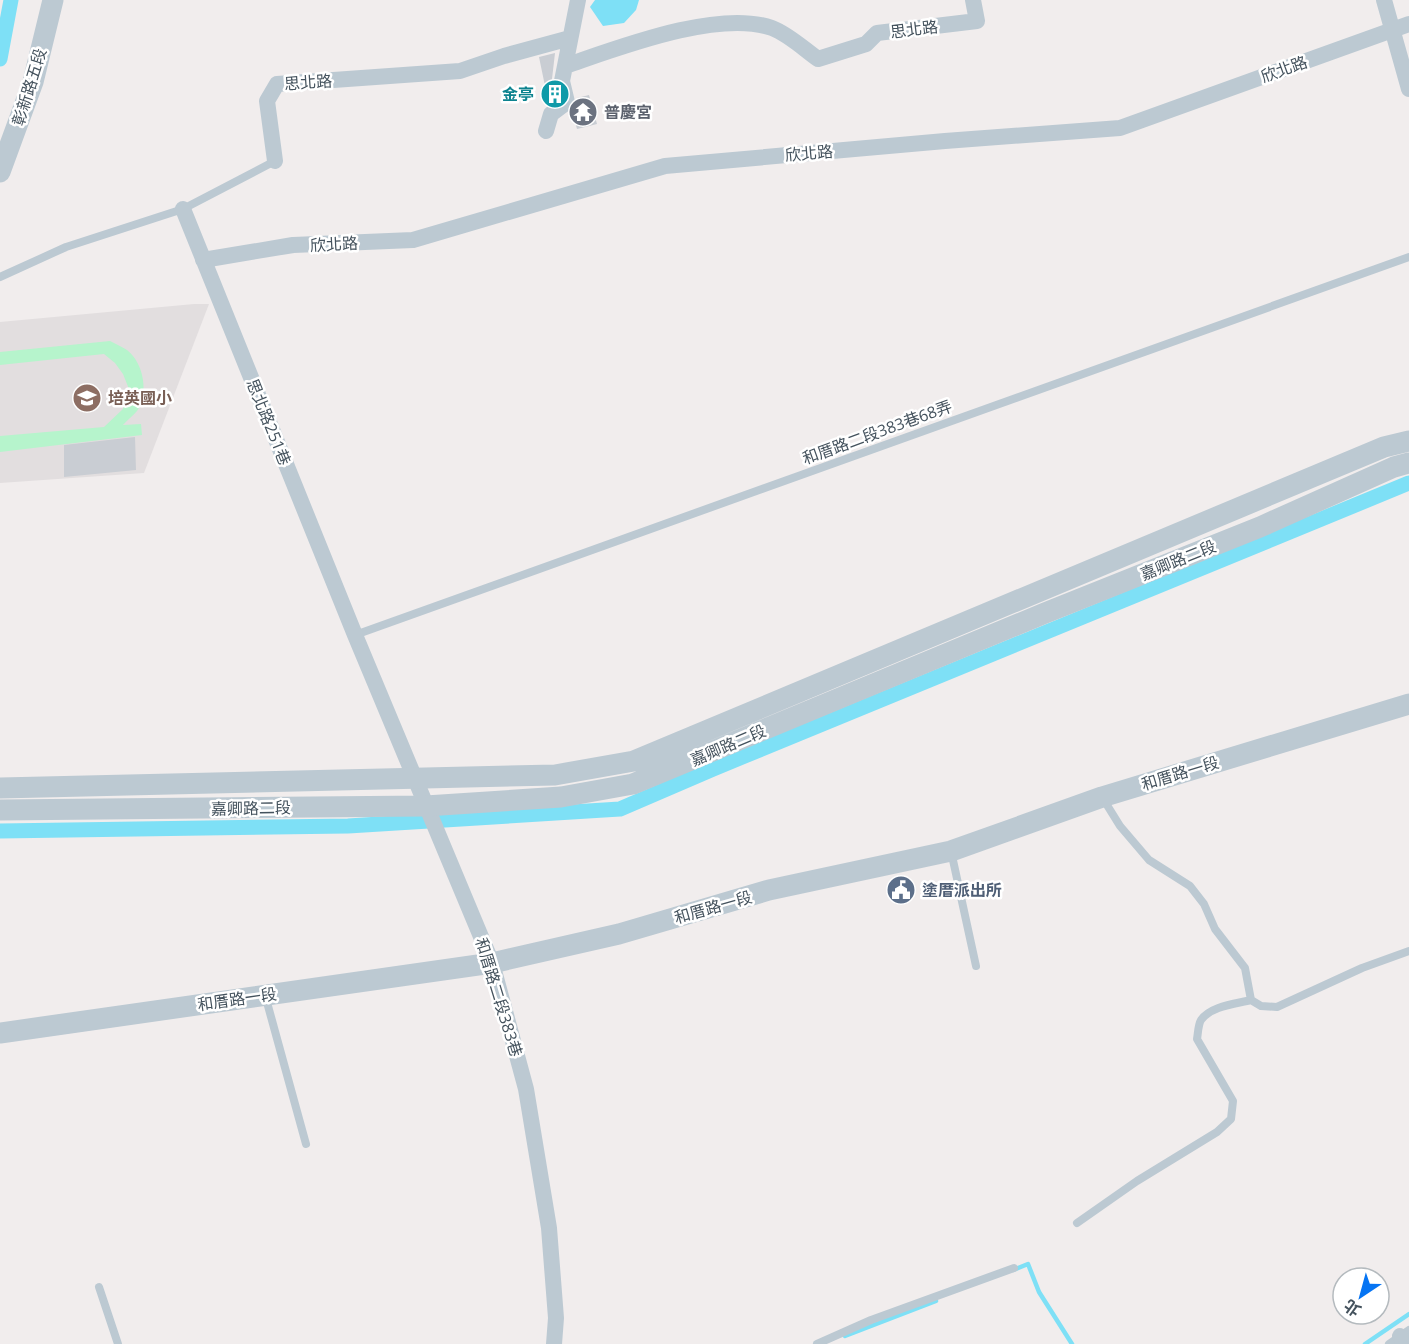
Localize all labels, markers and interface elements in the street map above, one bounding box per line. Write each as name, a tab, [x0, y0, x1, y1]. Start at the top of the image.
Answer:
street label: 思北路	[889, 15, 939, 43]
street label: 彰新路五段	[7, 46, 51, 128]
street label: 欣北路	[1258, 50, 1310, 88]
street label: 思北路	[283, 69, 333, 95]
building icon: 金亭	[539, 78, 571, 110]
place label: 金亭	[502, 83, 534, 105]
temple icon: 普慶宮	[567, 96, 599, 128]
place label: 普慶宮	[604, 101, 652, 123]
street label: 欣北路	[784, 140, 834, 166]
street label: 欣北路	[309, 232, 359, 256]
street label: 思北路251巷	[242, 375, 296, 469]
school or university icon: 培英國小	[71, 382, 103, 414]
place label: 培英國小	[108, 387, 172, 409]
street label: 和厝路二段383巷68弄	[799, 395, 955, 469]
street label: 嘉卿路二段	[1137, 535, 1219, 585]
street label: 嘉卿路二段	[687, 719, 769, 771]
street label: 和厝路一段	[1139, 751, 1221, 795]
street label: 嘉卿路二段	[211, 796, 291, 820]
public building icon: 塗厝派出所	[885, 874, 917, 906]
place label: 塗厝派出所	[922, 879, 1002, 901]
street label: 和厝路一段	[672, 885, 754, 929]
street label: 和厝路二段383巷	[470, 935, 528, 1059]
street label: 和厝路一段	[196, 983, 278, 1015]
north arrow	[1331, 1266, 1391, 1326]
text: 北	[1339, 1295, 1365, 1322]

